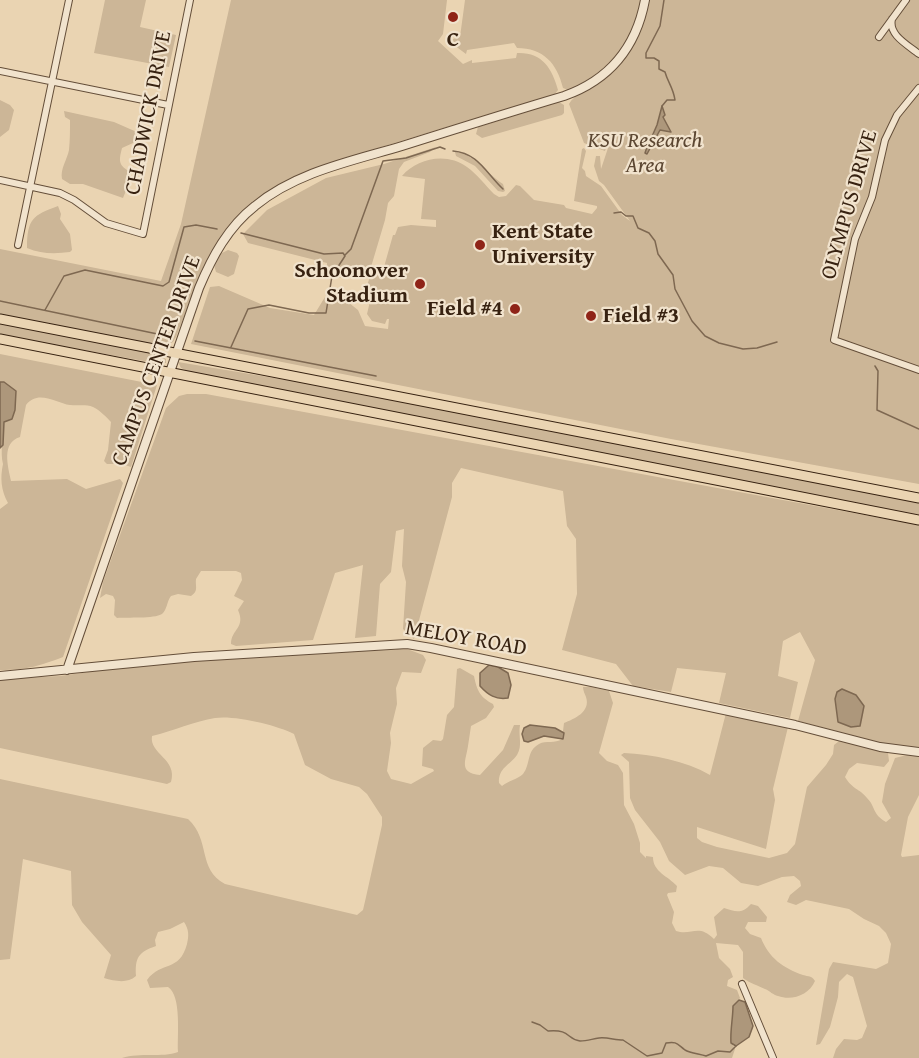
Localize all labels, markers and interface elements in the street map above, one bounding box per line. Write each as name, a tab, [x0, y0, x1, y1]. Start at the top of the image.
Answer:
marker: C	[446, 10, 460, 24]
place label: C	[447, 27, 459, 53]
street label: CHADWICK DRIVE	[120, 29, 178, 197]
street label: OLYMPUS DRIVE	[816, 127, 884, 283]
park label: KSU Research Area	[588, 128, 702, 180]
place label: Kent State University	[492, 219, 594, 270]
marker: Kent State University	[473, 238, 487, 252]
street label: CAMPUS CENTER DRIVE	[107, 252, 207, 470]
place label: Schoonover Stadium	[294, 258, 408, 310]
marker: Schoonover Stadium	[413, 277, 427, 291]
place label: Field #4	[427, 296, 503, 322]
marker: Field #4	[508, 302, 522, 316]
place label: Field #3	[603, 303, 679, 329]
marker: Field #3	[584, 309, 598, 323]
street label: MELOY ROAD	[403, 615, 529, 663]

